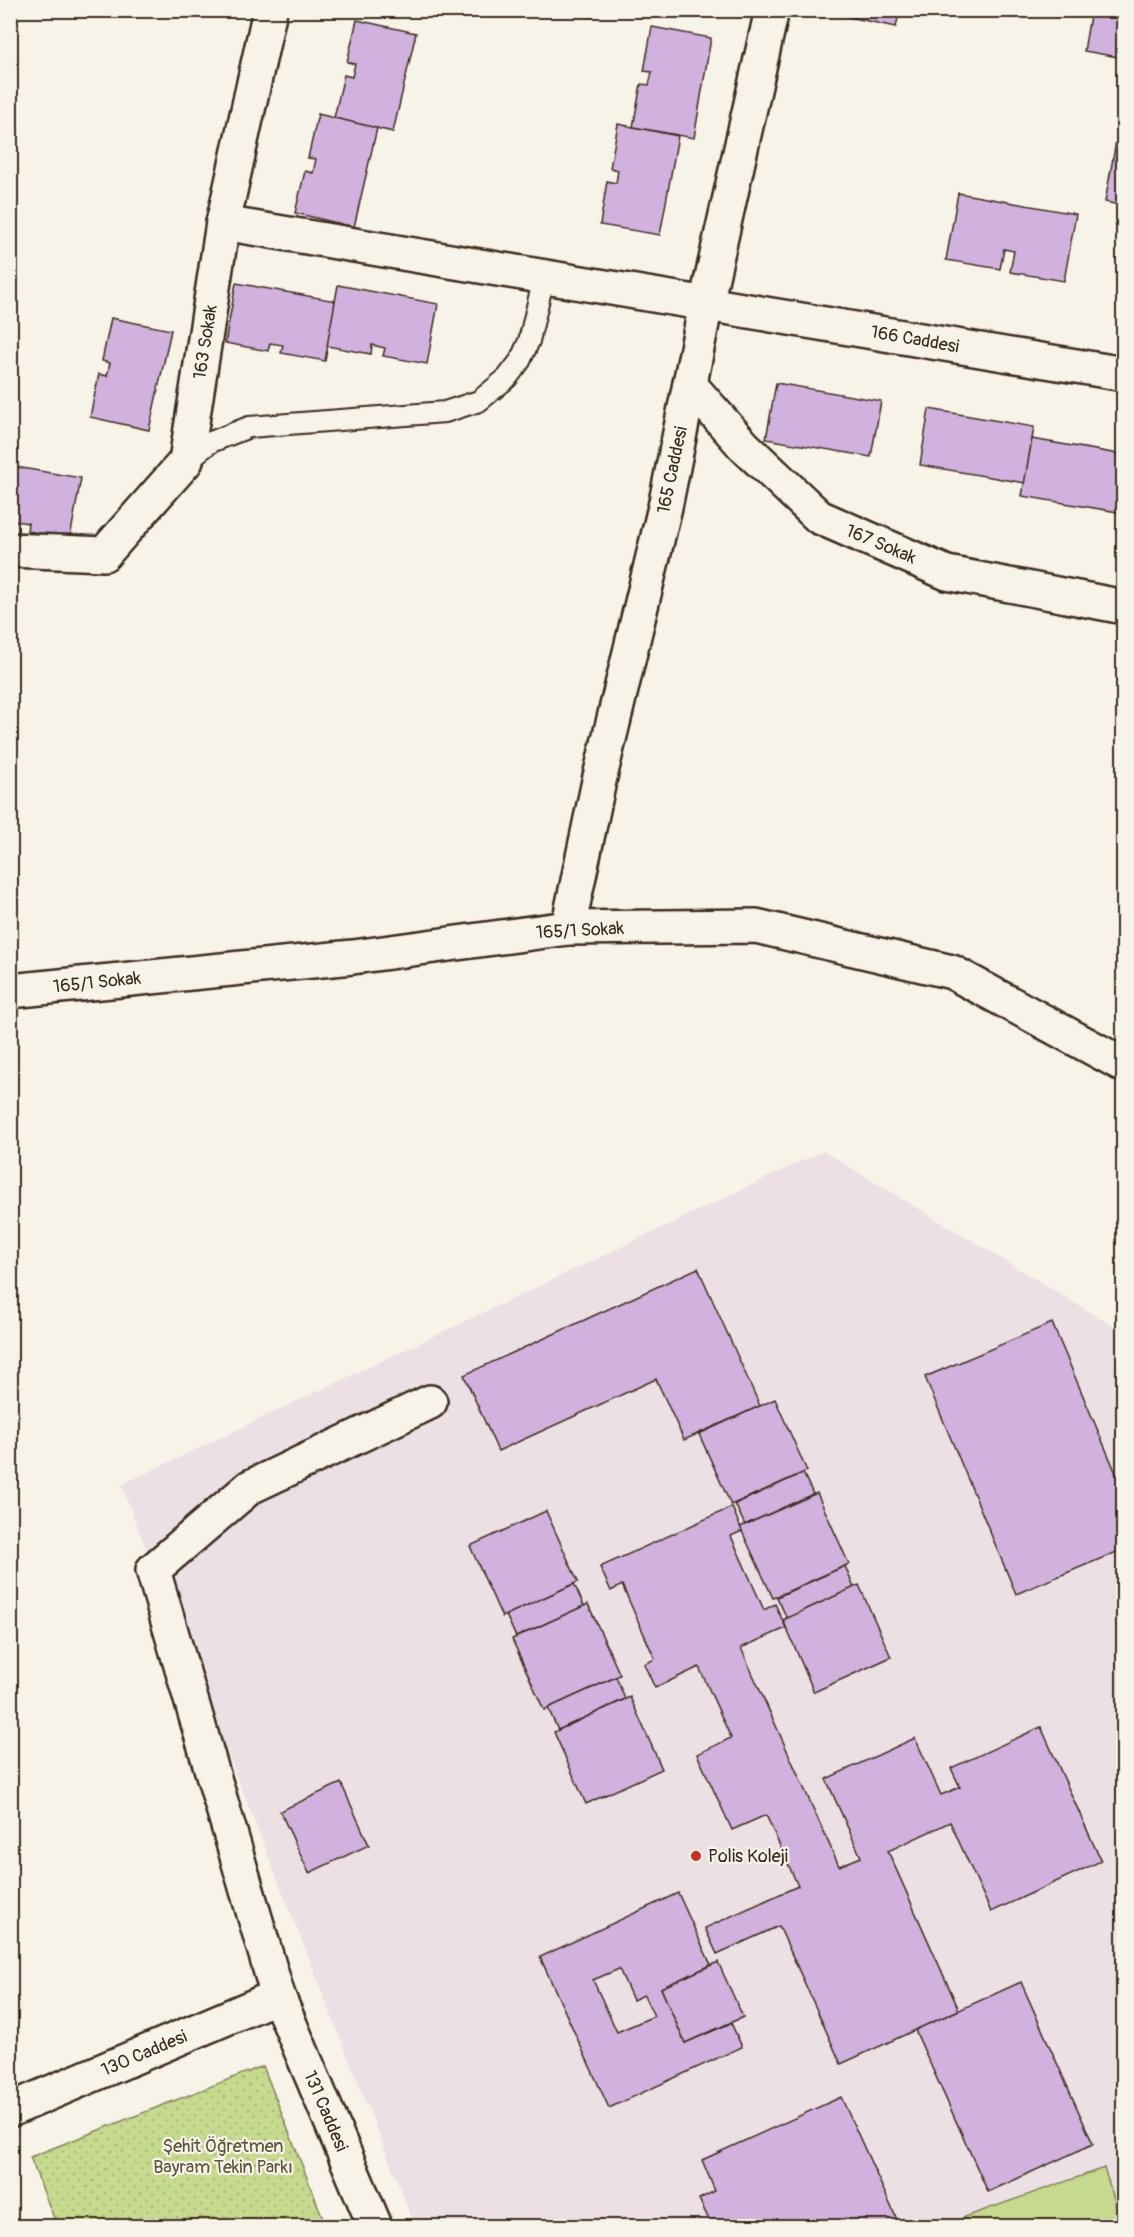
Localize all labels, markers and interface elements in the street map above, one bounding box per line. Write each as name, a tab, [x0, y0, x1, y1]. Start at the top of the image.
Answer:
street label: 163 Sokak	[188, 303, 223, 381]
street label: 166 Caddesi	[869, 320, 961, 359]
street label: 165 Caddesi	[652, 424, 693, 516]
street label: 167 Sokak	[842, 519, 920, 570]
street label: 165/1 Sokak	[535, 917, 625, 944]
street label: 165/1 Sokak	[52, 966, 143, 999]
place label: Polis Koleji	[708, 1845, 788, 1868]
marker: Polis Koleji	[689, 1849, 703, 1863]
street label: 130 Caddesi	[98, 2025, 190, 2082]
street label: 131 Caddesi	[298, 2067, 353, 2155]
park label: Şehit Öğretmen Bayram Tekin Parkı	[153, 2135, 293, 2179]

